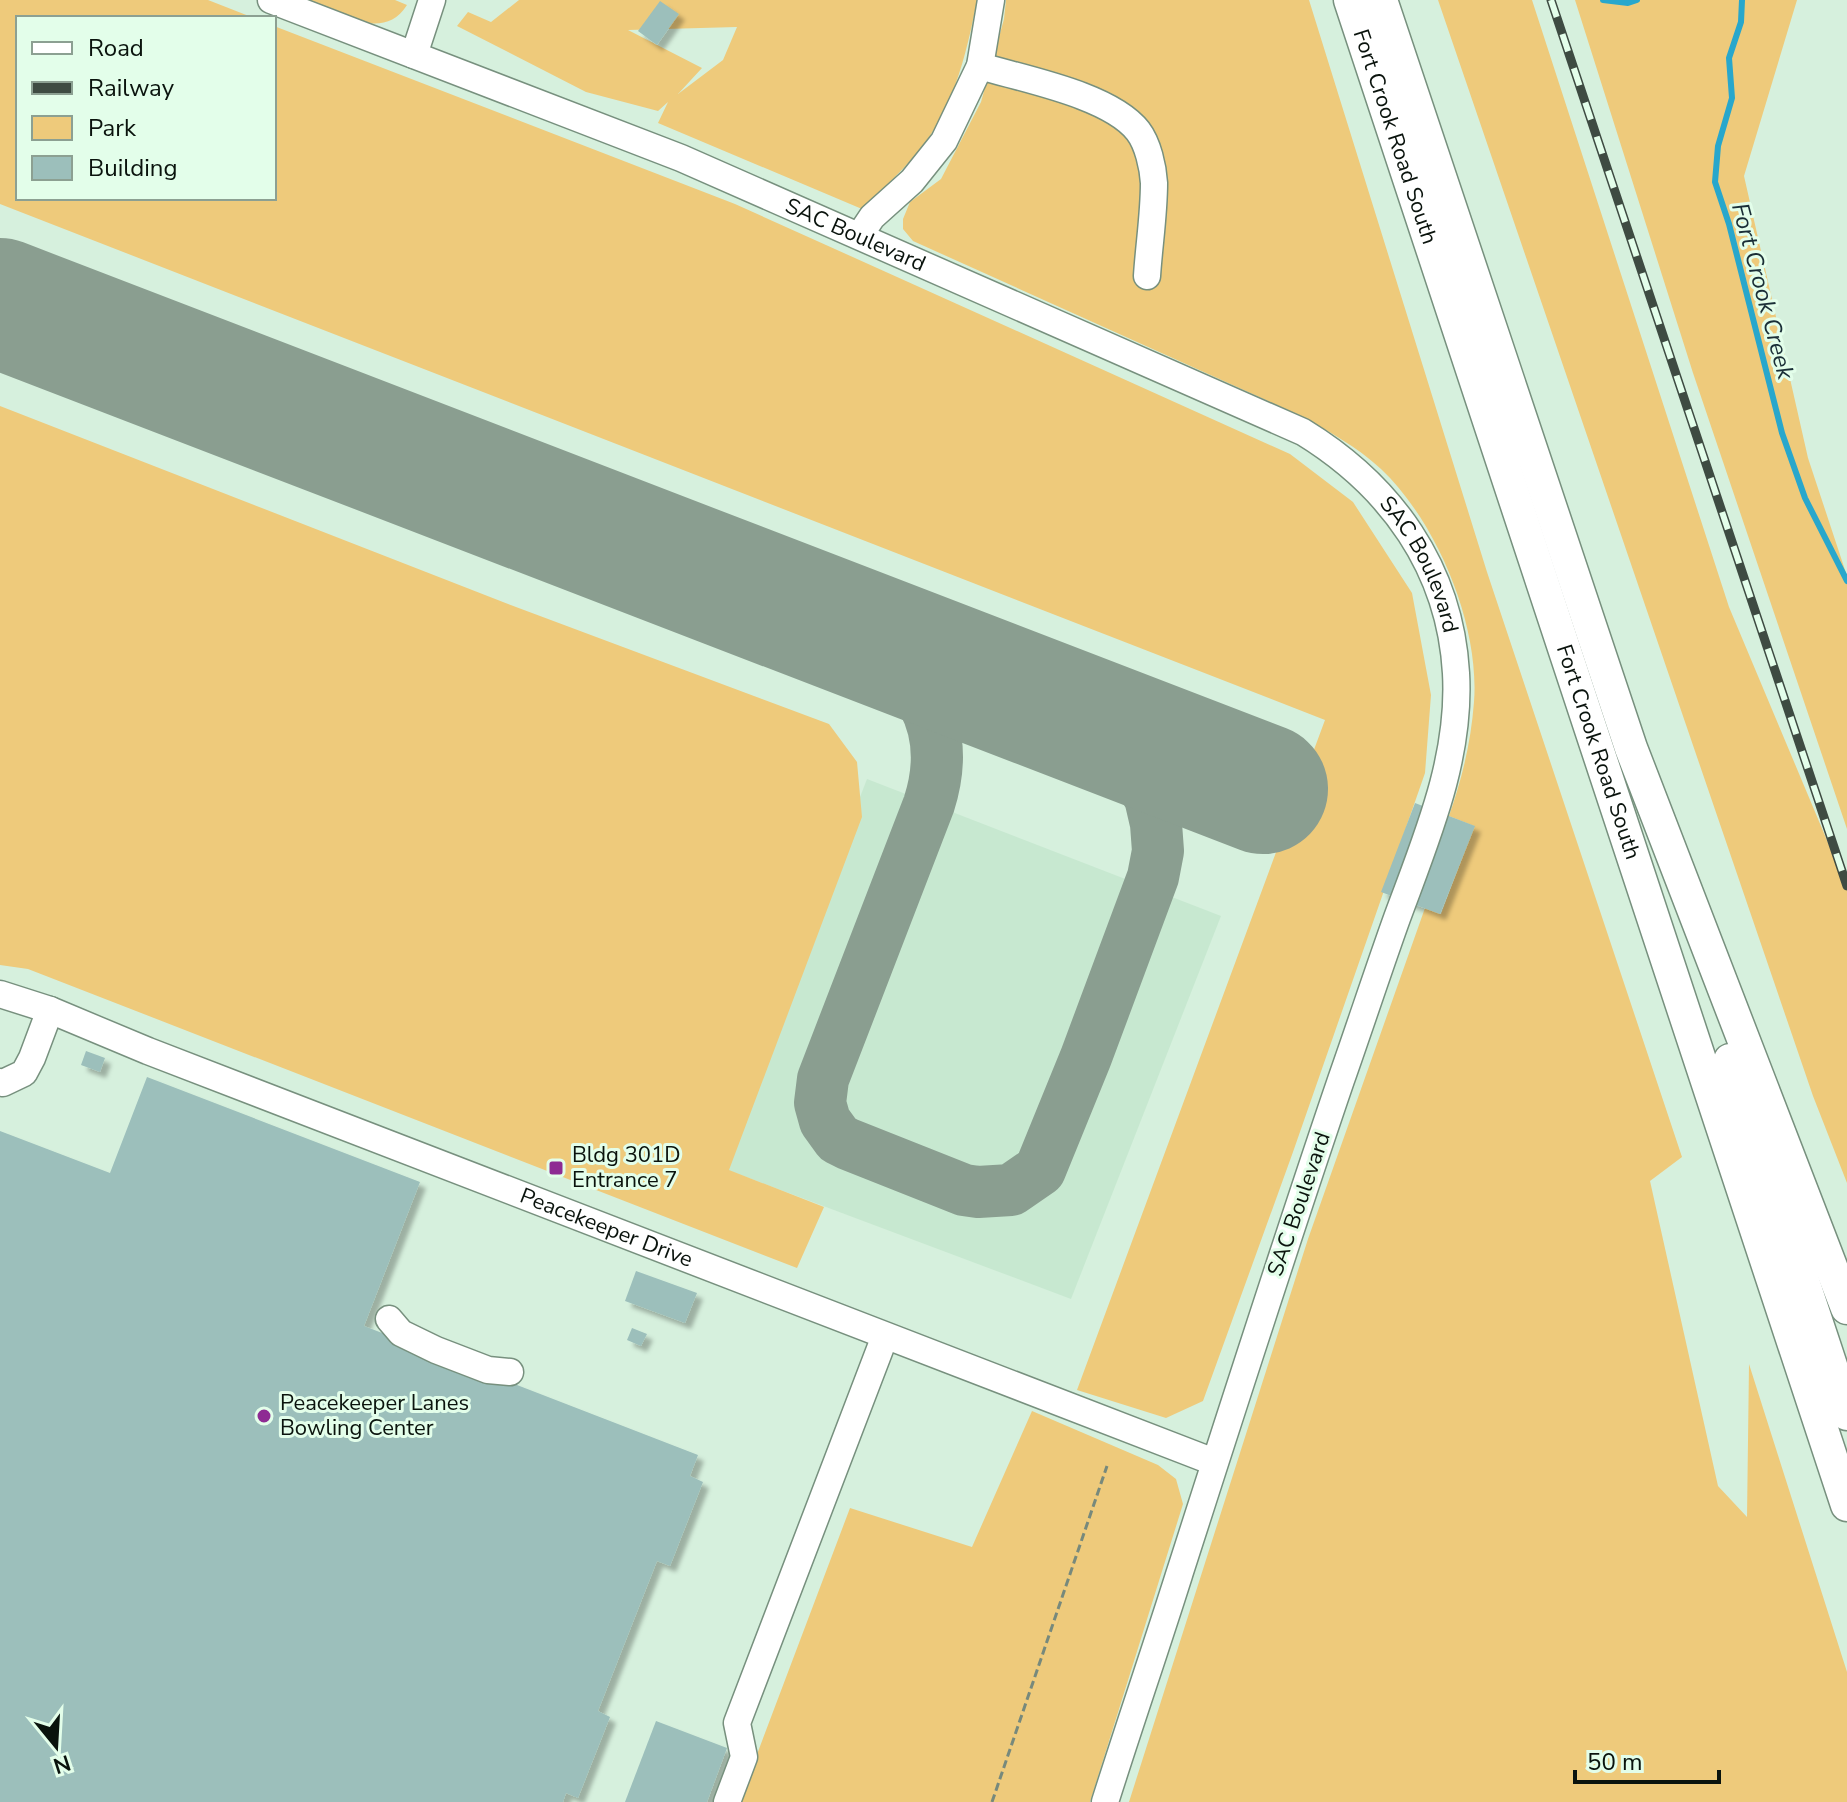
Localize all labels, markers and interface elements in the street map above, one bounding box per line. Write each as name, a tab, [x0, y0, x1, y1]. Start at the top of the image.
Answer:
legend	[16, 16, 276, 200]
street label: Fort Crook Road South	[1346, 25, 1445, 248]
text: Road	[88, 32, 144, 64]
text: Railway	[88, 72, 175, 104]
text: Park	[88, 112, 137, 144]
text: Building	[88, 152, 178, 184]
street label: SAC Boulevard	[780, 191, 930, 279]
water label: Fort Crook Creek	[1724, 199, 1802, 384]
street label: SAC Boulevard	[1373, 489, 1466, 635]
street label: Fort Crook Road South	[1549, 641, 1648, 863]
street label: SAC Boulevard	[1260, 1128, 1338, 1280]
place label: Bldg 301D Entrance 7	[572, 1140, 681, 1195]
marker: Bldg 301D Entrance 7	[547, 1159, 565, 1177]
street label: Peacekeeper Drive	[516, 1181, 697, 1275]
place label: Peacekeeper Lanes Bowling Center	[280, 1388, 469, 1443]
marker: Peacekeeper Lanes Bowling Center	[255, 1407, 273, 1425]
north arrow	[16, 1706, 96, 1786]
scale bar	[1575, 1734, 1719, 1784]
text: 50 m	[1587, 1746, 1643, 1778]
text: N	[49, 1747, 74, 1781]

